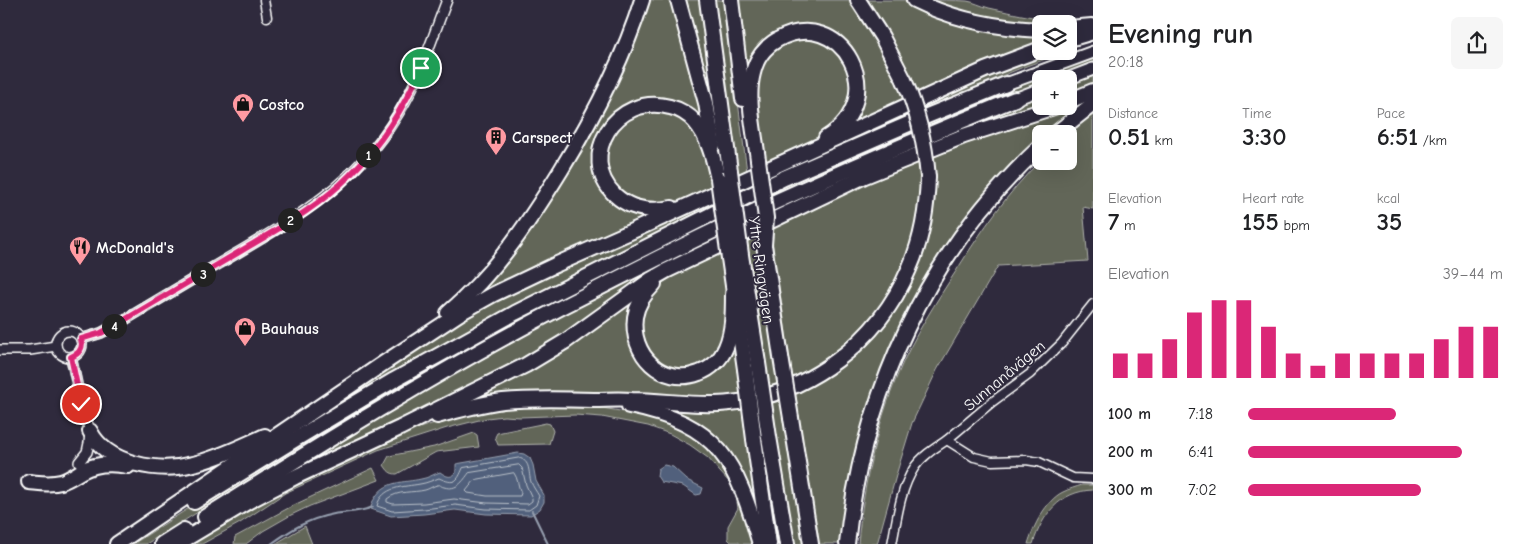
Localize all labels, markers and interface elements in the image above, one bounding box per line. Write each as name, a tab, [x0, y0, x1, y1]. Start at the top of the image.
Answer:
map controls	[1032, 15, 1077, 170]
button: layers	[1032, 15, 1077, 60]
button: share	[1451, 17, 1503, 69]
text: Evening run	[1108, 18, 1253, 50]
pin	[400, 47, 442, 89]
text: 20:18	[1108, 53, 1144, 71]
icon: arrive	[407, 54, 435, 82]
button: +	[1032, 70, 1077, 115]
shop icon: Costco	[231, 92, 255, 123]
place label: Costco	[259, 96, 304, 114]
text: Distance	[1108, 105, 1158, 122]
text: Time	[1242, 105, 1271, 122]
text: Pace	[1377, 105, 1405, 122]
text: 0.51	[1108, 122, 1150, 151]
text: 3:30	[1242, 122, 1286, 151]
text: 6:51	[1377, 122, 1418, 151]
building icon: Carspect	[484, 125, 508, 156]
button: −	[1032, 125, 1077, 170]
place label: Carspect	[512, 129, 573, 147]
text: km	[1150, 132, 1173, 149]
text: /km	[1418, 132, 1447, 149]
pin: 1	[356, 142, 380, 168]
text: 1	[366, 147, 371, 164]
text: Elevation	[1108, 190, 1162, 207]
text: Heart rate	[1242, 190, 1304, 207]
text: kcal	[1377, 190, 1400, 207]
text: 7	[1108, 207, 1119, 236]
text: 155	[1242, 207, 1279, 236]
text: 35	[1377, 207, 1402, 236]
pin: 2	[278, 208, 302, 232]
text: 2	[287, 212, 294, 229]
street label: Yttre Ringvägen	[745, 215, 777, 325]
text: m	[1119, 217, 1136, 234]
text: bpm	[1279, 217, 1310, 234]
restaurant icon: McDonald's	[68, 235, 92, 266]
place label: McDonald's	[96, 239, 174, 257]
pin: 3	[190, 262, 216, 286]
text: Elevation	[1108, 265, 1169, 283]
text: 39–44 m	[1443, 265, 1503, 283]
text: 3	[200, 266, 207, 283]
pin: 4	[102, 314, 126, 338]
shop icon: Bauhaus	[233, 316, 257, 347]
text: 4	[111, 318, 118, 335]
place label: Bauhaus	[261, 320, 319, 338]
street label: Sunnanåvägen	[961, 337, 1049, 415]
pin	[60, 383, 102, 425]
icon: check	[67, 390, 95, 418]
text: 100 m	[1108, 405, 1151, 423]
text: 7:18	[1188, 405, 1213, 423]
text: 200 m	[1108, 443, 1153, 461]
text: 6:41	[1188, 443, 1214, 461]
text: 300 m	[1108, 481, 1153, 499]
text: 7:02	[1188, 481, 1217, 499]

